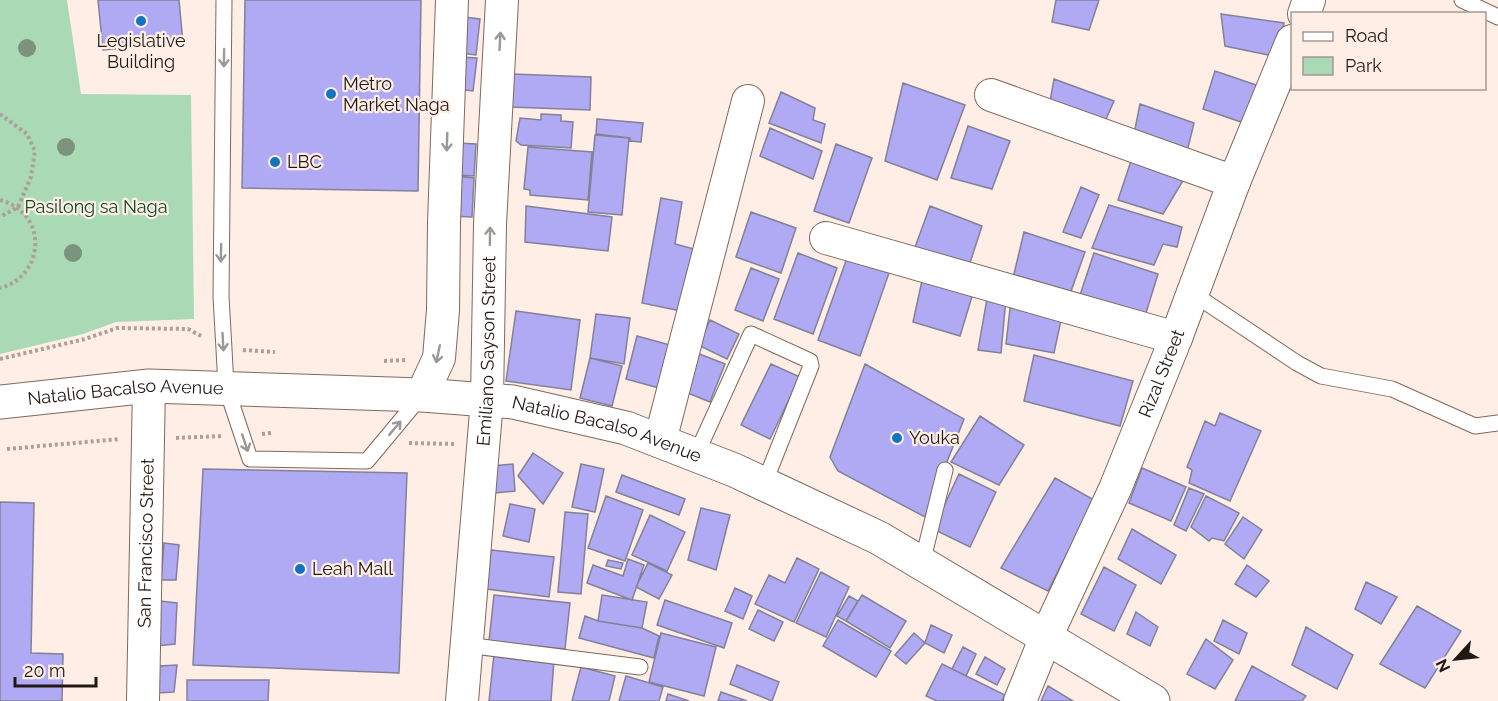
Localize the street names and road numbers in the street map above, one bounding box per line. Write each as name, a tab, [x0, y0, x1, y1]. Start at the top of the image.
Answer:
street label: Emiliano Sayson Street	[472, 256, 499, 447]
street label: Rizal Street	[1134, 326, 1188, 420]
street label: Natalio Bacalso Avenue	[26, 375, 224, 409]
street label: Natalio Bacalso Avenue	[510, 391, 705, 467]
street label: San Francisco Street	[133, 458, 158, 628]

